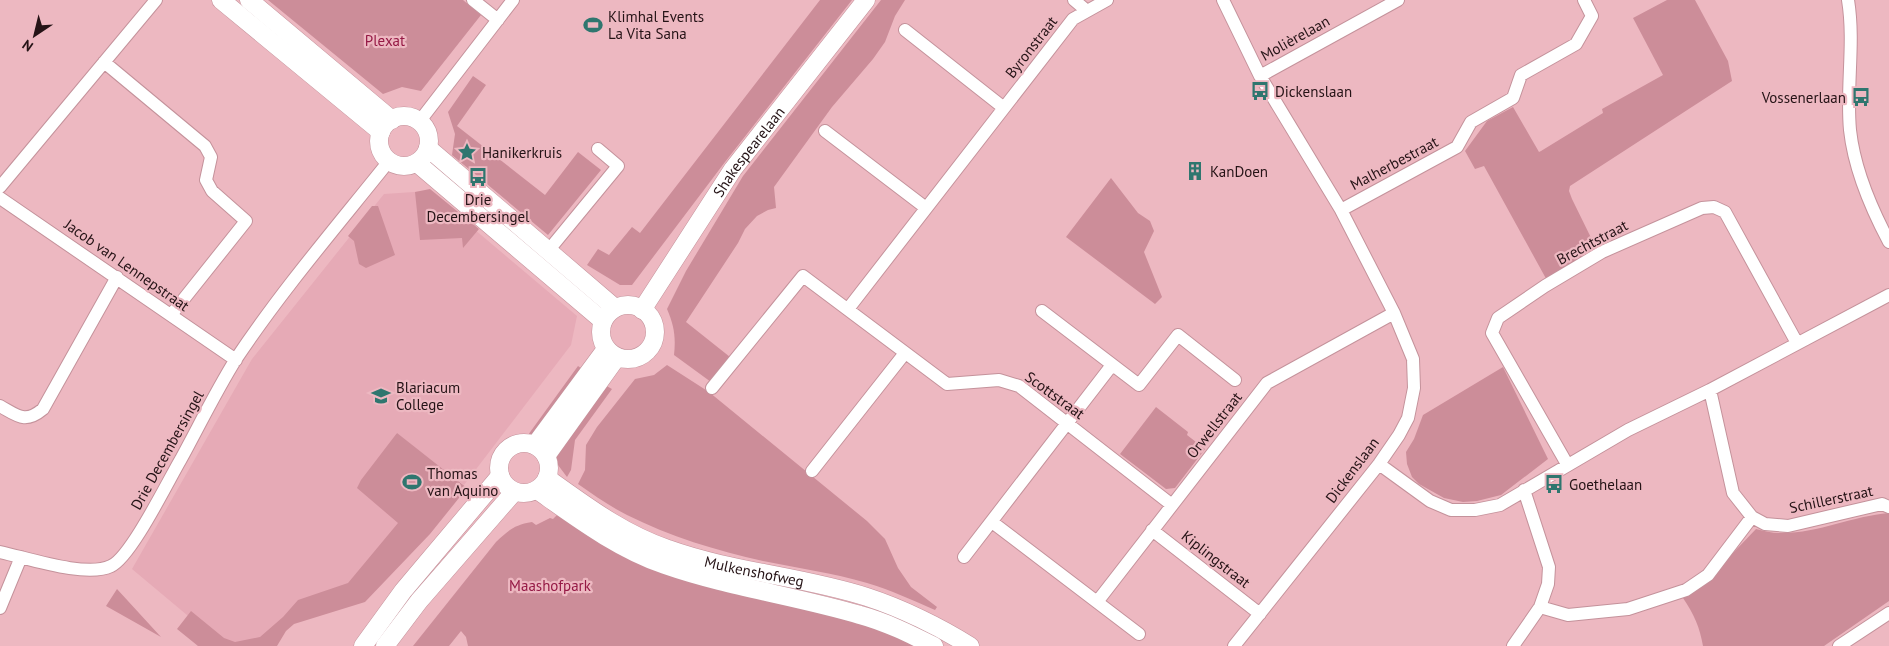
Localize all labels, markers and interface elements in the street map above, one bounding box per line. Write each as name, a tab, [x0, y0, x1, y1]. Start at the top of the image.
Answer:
place label: Klimhal Events La Vita Sana	[608, 7, 704, 43]
north arrow	[10, 10, 60, 60]
street label: Molièrelaan	[1257, 11, 1333, 65]
street label: Byronstraat	[1001, 12, 1061, 82]
sports icon: Klimhal Events La Vita Sana	[582, 14, 604, 36]
park label: Plexat	[365, 31, 405, 50]
text: N	[19, 36, 36, 56]
bus stop icon: Dickenslaan	[1249, 80, 1271, 102]
place label: Dickenslaan	[1275, 82, 1352, 101]
bus stop icon: Vossenerlaan	[1850, 86, 1872, 108]
place label: Vossenerlaan	[1761, 88, 1846, 107]
street label: Shakespearelaan	[708, 102, 788, 200]
street label: Malherbestraat	[1347, 132, 1441, 194]
place icon: Hanikerkruis	[456, 141, 478, 163]
place label: Hanikerkruis	[482, 143, 562, 162]
building icon: KanDoen	[1184, 160, 1206, 182]
place label: KanDoen	[1210, 162, 1268, 181]
bus stop icon: Drie Decembersingel	[467, 166, 489, 188]
place label: Drie Decembersingel	[427, 190, 530, 226]
street label: Jacob van Lennepstraat	[60, 214, 193, 315]
street label: Brechtstraat	[1553, 215, 1631, 269]
street label: Scottstraat	[1021, 367, 1089, 423]
place label: Blariacum College	[396, 378, 460, 414]
school or university icon: Blariacum College	[370, 385, 392, 407]
street label: Drie Decembersingel	[126, 386, 208, 513]
street label: Orwellstraat	[1182, 388, 1246, 462]
street label: Dickenslaan	[1321, 433, 1383, 507]
place label: Thomas van Aquino	[427, 464, 498, 500]
sports icon: Thomas van Aquino	[401, 471, 423, 493]
bus stop icon: Goethelaan	[1543, 473, 1565, 495]
place label: Goethelaan	[1569, 475, 1642, 494]
street label: Schillerstraat	[1787, 481, 1875, 517]
street label: Kiplingstraat	[1178, 526, 1254, 592]
street label: Mulkenshofweg	[703, 551, 806, 590]
park label: Maashofpark	[509, 576, 592, 595]

